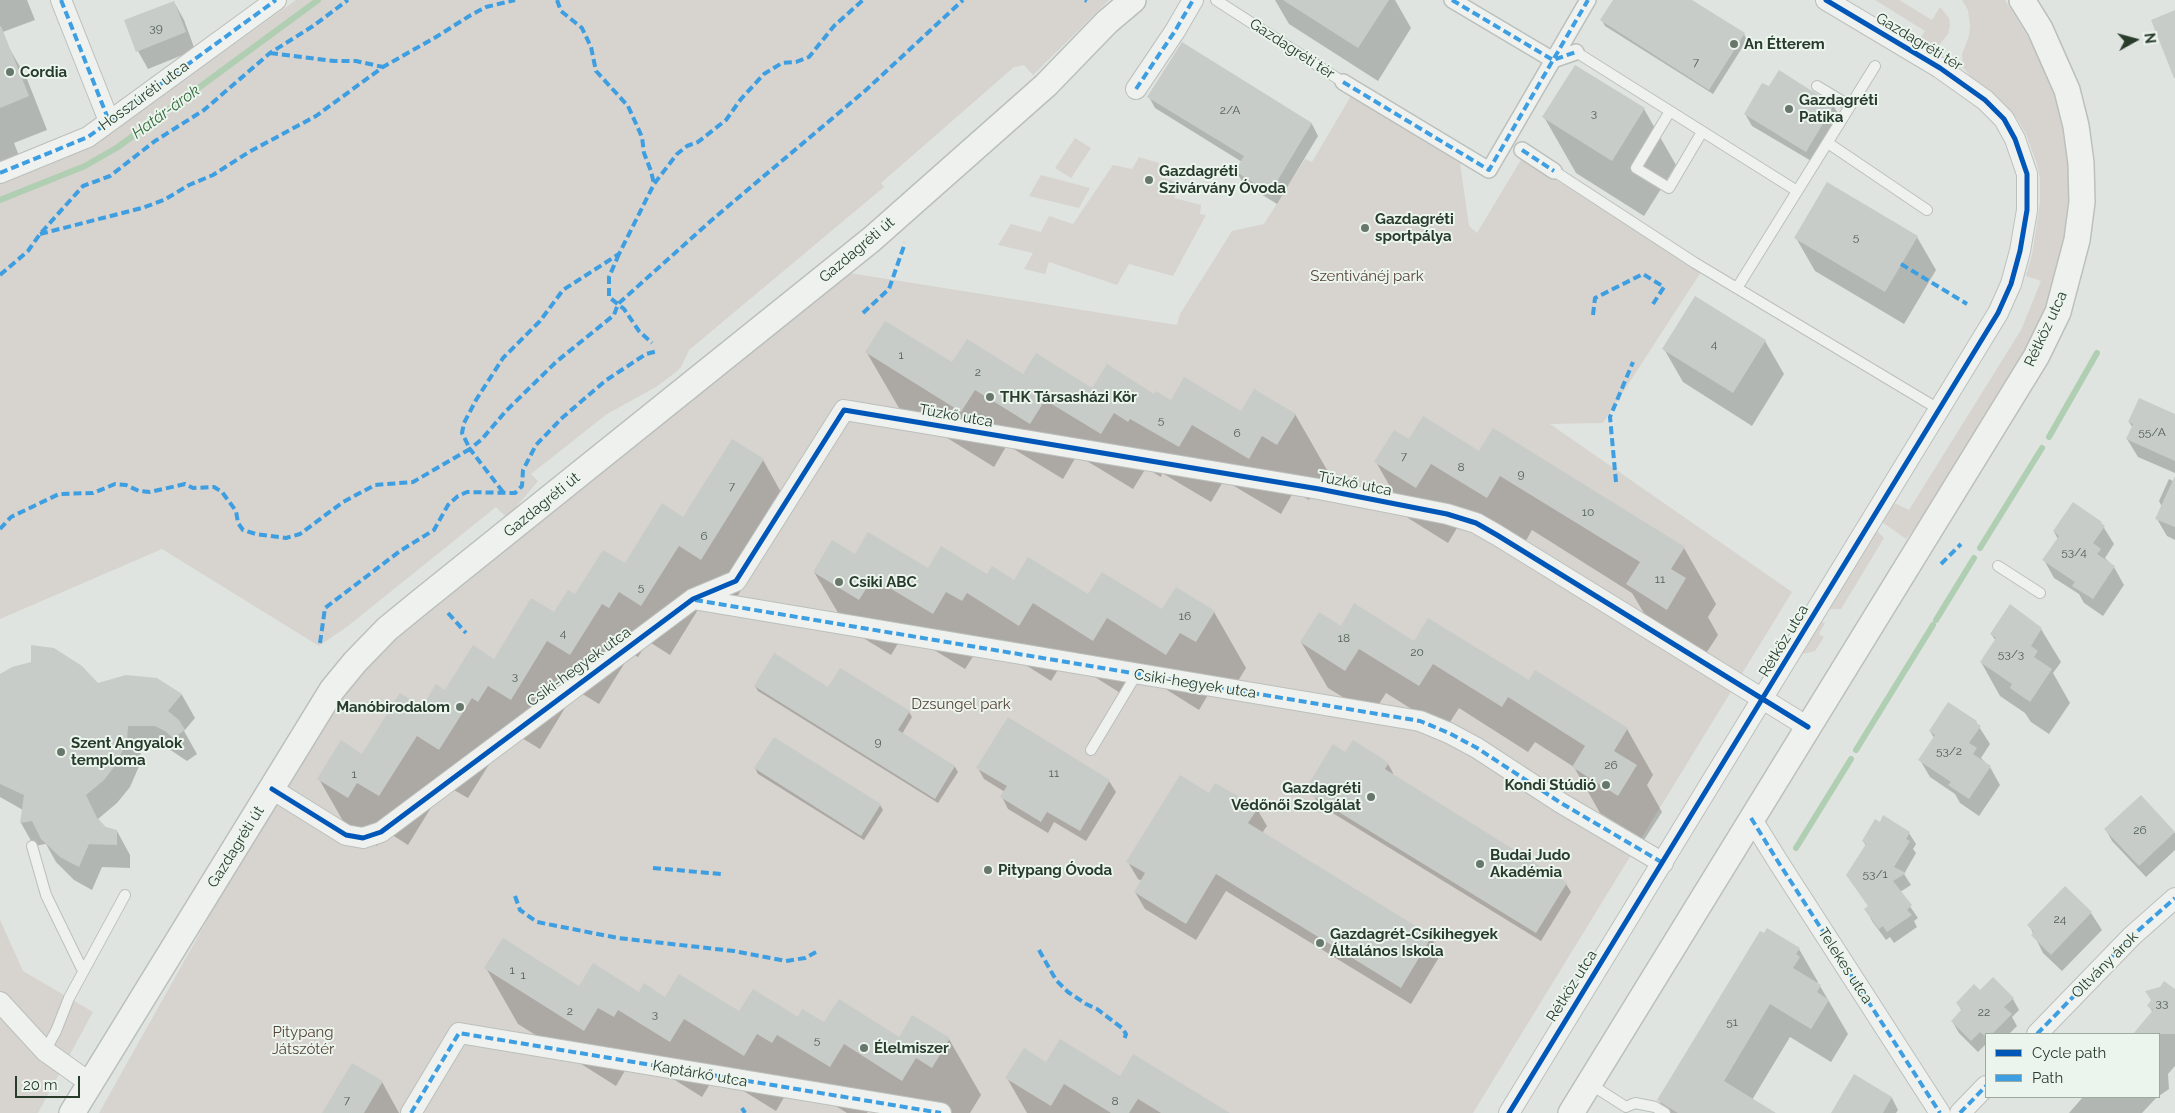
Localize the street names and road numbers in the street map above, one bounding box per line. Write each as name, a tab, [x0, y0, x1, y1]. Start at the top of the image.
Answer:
street label: Gazdagréti tér	[1872, 9, 1966, 75]
street label: Gazdagréti tér	[1246, 15, 1338, 83]
street label: Hosszúréti utca	[96, 57, 192, 135]
street label: Gazdagréti út	[816, 213, 898, 287]
street label: Rétköz utca	[2021, 288, 2071, 370]
street label: Tűzkő utca	[918, 401, 994, 431]
street label: Tűzkő utca	[1317, 468, 1393, 500]
street label: Gazdagréti út	[500, 469, 584, 541]
street label: Rétköz utca	[1755, 602, 1813, 680]
street label: Csiki-hegyek utca	[524, 623, 634, 711]
street label: Csiki-hegyek utca	[1132, 665, 1258, 703]
street label: Gazdagréti út	[204, 803, 268, 891]
street label: Telekes utca	[1814, 925, 1876, 1007]
street label: Oltvány árok	[2068, 928, 2142, 1002]
street label: Rétköz utca	[1543, 947, 1601, 1025]
street label: Kaptárkő utca	[651, 1057, 749, 1091]

